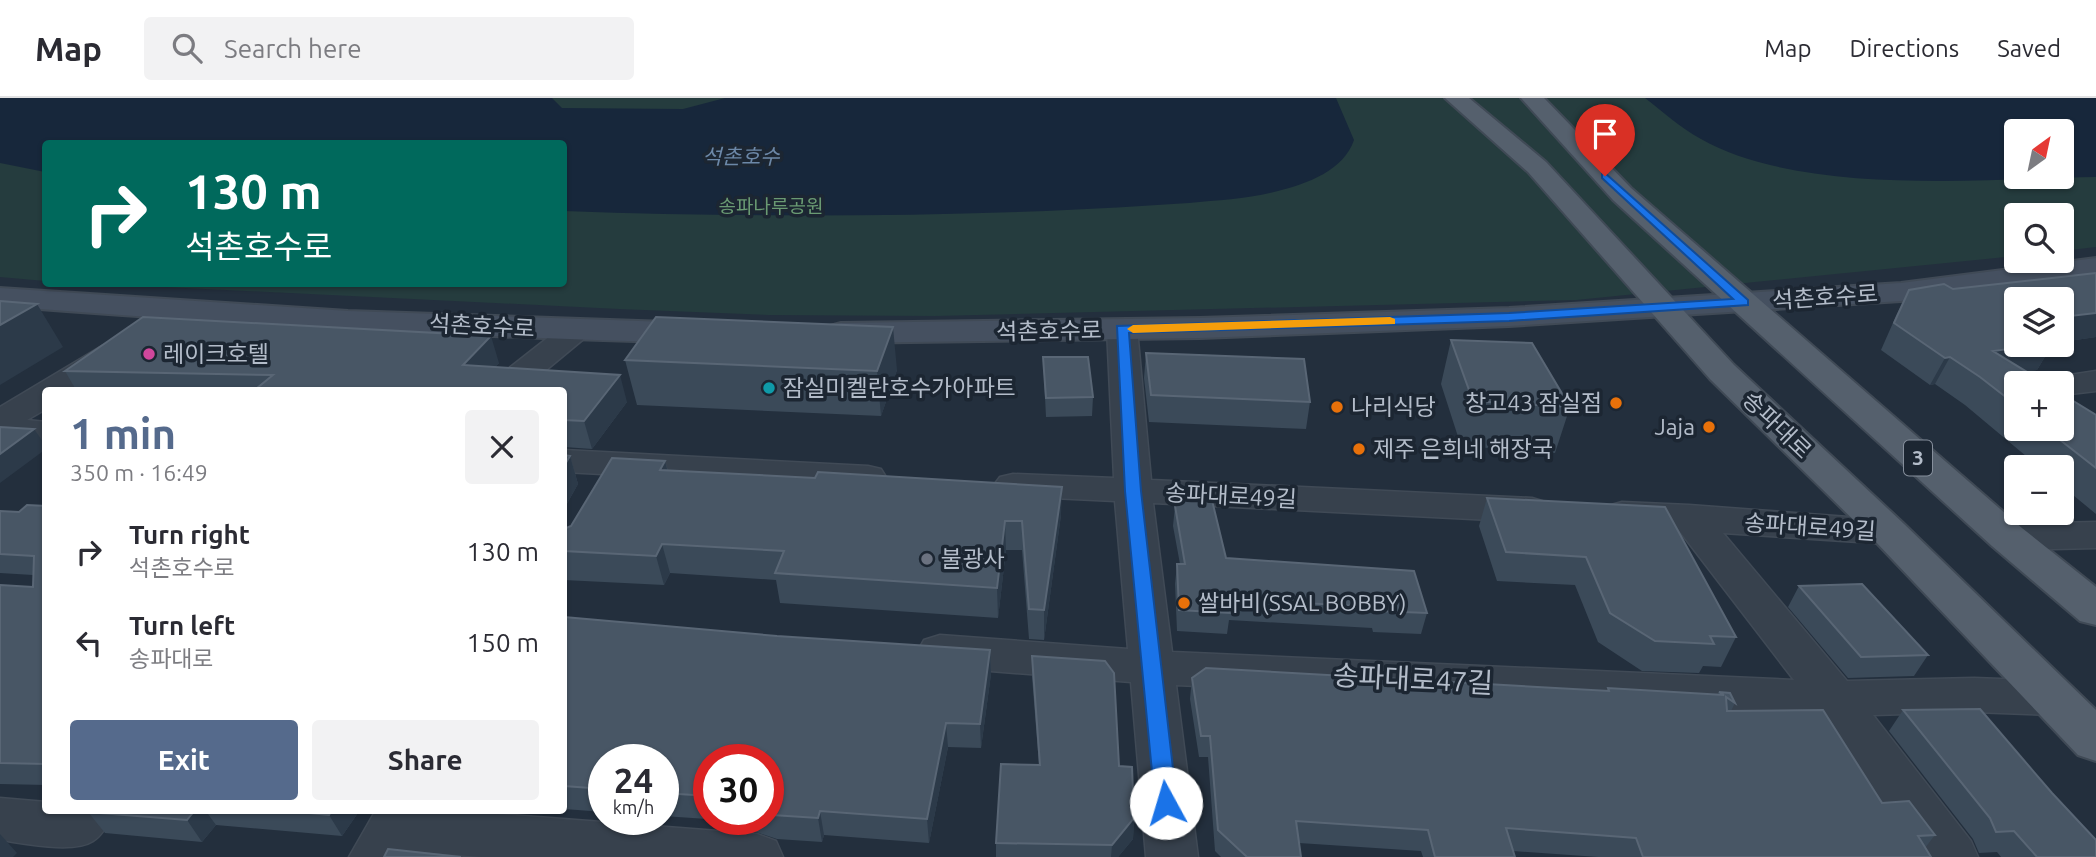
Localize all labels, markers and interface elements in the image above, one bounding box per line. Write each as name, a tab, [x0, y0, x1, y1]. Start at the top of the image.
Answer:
search box	[144, 17, 634, 80]
icon: search	[168, 29, 206, 67]
text: Map	[35, 30, 102, 67]
text: Search here	[224, 34, 362, 63]
text: Map	[1764, 35, 1811, 62]
text: Directions	[1849, 35, 1959, 62]
text: Saved	[1997, 35, 2061, 62]
pin	[1575, 104, 1635, 176]
icon: arrive	[1586, 115, 1624, 153]
north arrow	[2004, 119, 2074, 189]
map controls	[2004, 119, 2074, 525]
water label: 석촌호수	[702, 144, 780, 168]
text: 130 m	[185, 163, 322, 218]
icon: right	[70, 168, 161, 259]
park label: 송파나루공원	[719, 195, 823, 217]
button: search	[2004, 203, 2074, 273]
text: 석촌호수로	[185, 228, 332, 264]
street label: 석촌호수로	[1771, 280, 1879, 313]
button: layers	[2004, 287, 2074, 357]
street label: 석촌호수로	[429, 310, 536, 341]
street label: 석촌호수로	[996, 317, 1102, 344]
place label: 레이크호텔	[163, 341, 269, 366]
marker: 레이크호텔	[141, 346, 157, 362]
button: +	[2004, 371, 2074, 441]
place label: 잠실미켈란호수가아파트	[783, 375, 1016, 400]
marker: 잠실미켈란호수가아파트	[761, 380, 777, 396]
street label: 송파대로	[1738, 386, 1816, 463]
place label: 창고43 잠실점	[1465, 390, 1602, 415]
place label: 나리식당	[1351, 394, 1436, 419]
marker: 창고43 잠실점	[1608, 395, 1624, 411]
marker: 나리식당	[1329, 399, 1345, 415]
text: 1 min	[70, 410, 176, 457]
button: close	[465, 410, 539, 484]
place label: Jaja	[1654, 414, 1695, 439]
marker: Jaja	[1701, 419, 1717, 435]
place label: 제주 은희네 해장국	[1373, 436, 1553, 461]
road number: 3	[1904, 440, 1932, 476]
marker: 제주 은희네 해장국	[1351, 441, 1367, 457]
button: −	[2004, 455, 2074, 525]
text: 350 m · 16:49	[70, 460, 208, 485]
street label: 송파대로49길	[1165, 480, 1297, 511]
street label: 송파대로49길	[1743, 509, 1877, 544]
text: Turn right	[129, 520, 250, 549]
icon: right	[70, 533, 108, 571]
text: 130 m	[467, 537, 539, 566]
place label: 불광사	[941, 546, 1004, 571]
marker: 불광사	[919, 551, 935, 567]
text: 석촌호수로	[129, 555, 235, 580]
place label: 쌀바비(SSAL BOBBY)	[1198, 590, 1407, 616]
marker: 쌀바비(SSAL BOBBY)	[1176, 595, 1192, 611]
text: Turn left	[129, 611, 235, 640]
icon: left	[70, 624, 108, 662]
text: 150 m	[467, 628, 539, 657]
text: 송파대로	[129, 646, 214, 671]
street label: 송파대로47길	[1332, 659, 1494, 698]
button: Exit	[70, 720, 298, 800]
button: Share	[312, 720, 539, 800]
speed limit sign: 30	[693, 744, 784, 835]
text: 24	[614, 760, 653, 800]
position arrow	[1129, 766, 1203, 840]
text: km/h	[613, 797, 654, 817]

